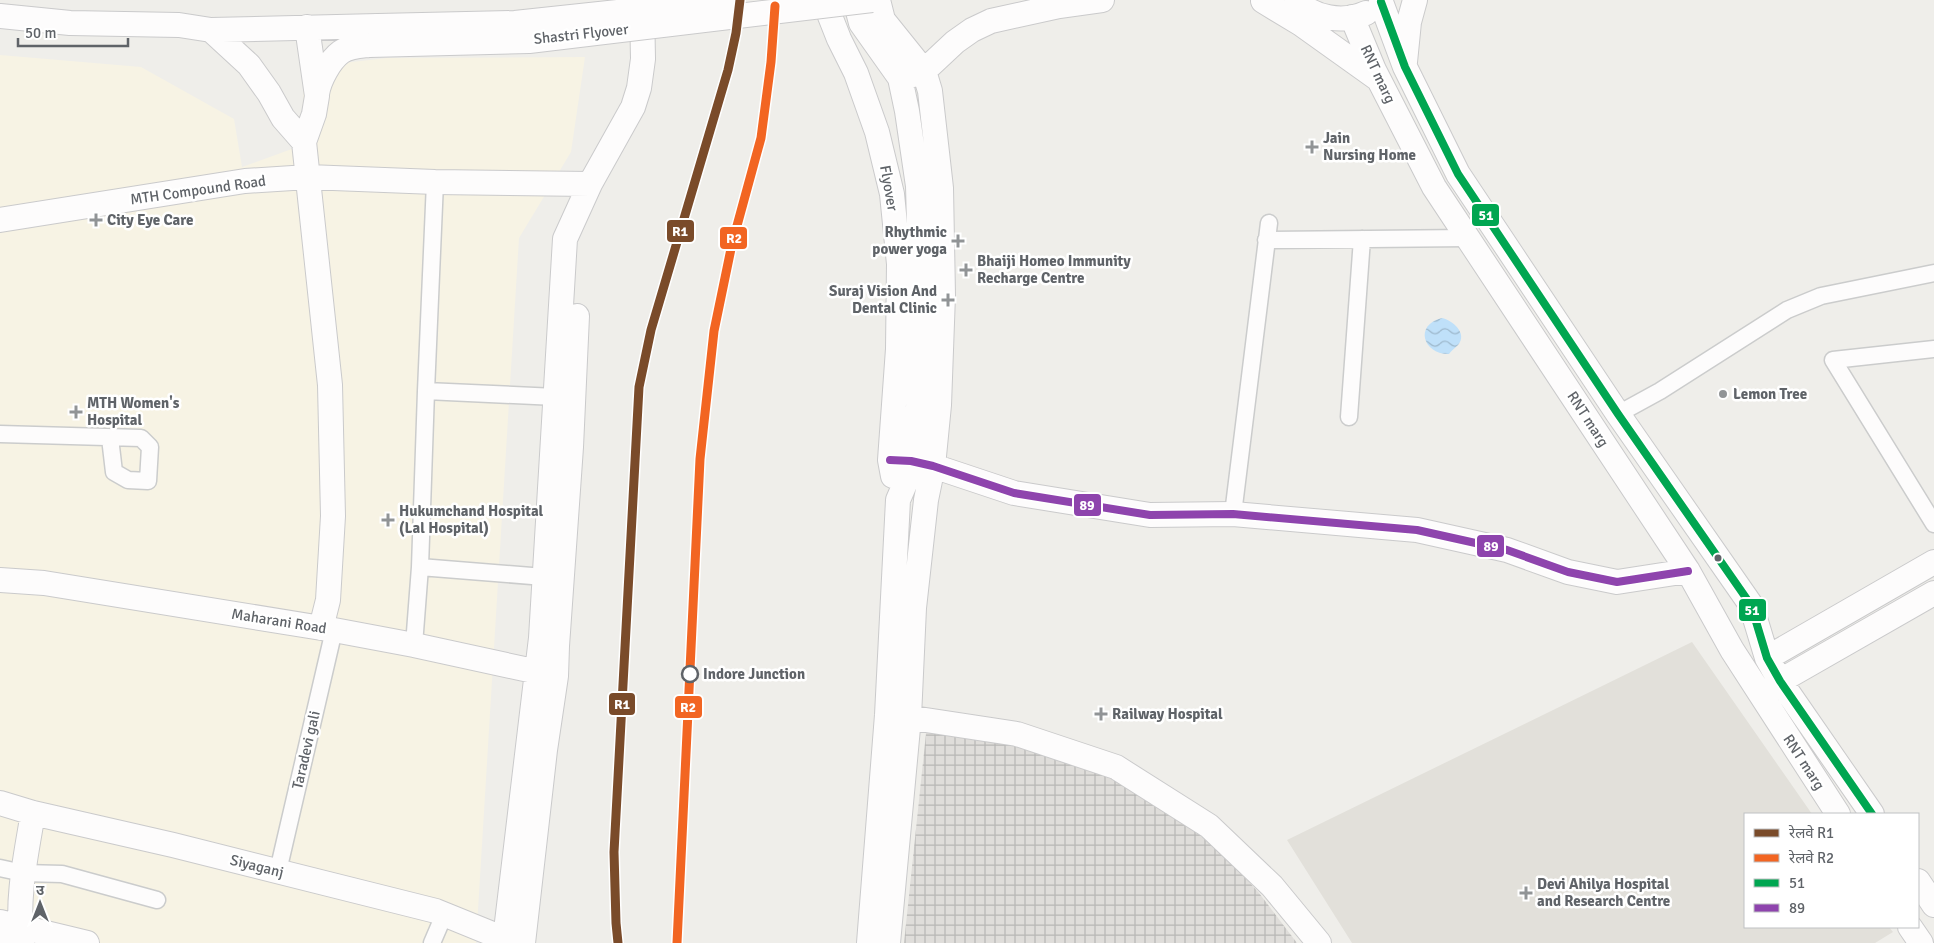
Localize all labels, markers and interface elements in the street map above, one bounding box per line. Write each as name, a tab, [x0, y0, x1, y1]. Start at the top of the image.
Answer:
scale bar	[18, 15, 128, 47]
street label: Shastri Flyover	[533, 20, 630, 48]
text: 50 m	[25, 24, 56, 42]
street label: RNT marg	[1357, 42, 1399, 106]
place label: Jain Nursing Home	[1323, 129, 1416, 164]
marker: Jain Nursing Home	[1305, 140, 1319, 154]
street label: Flyover	[876, 164, 902, 213]
street label: MTH Compound Road	[129, 172, 267, 208]
line badge: 51	[1471, 203, 1500, 227]
text: 51	[1478, 207, 1494, 224]
place label: City Eye Care	[107, 211, 193, 229]
marker: City Eye Care	[89, 213, 103, 227]
line badge: R1	[666, 219, 695, 243]
text: R1	[672, 223, 689, 240]
place label: Rhythmic power yoga	[872, 223, 947, 258]
line badge: R2	[719, 226, 748, 250]
text: R2	[726, 230, 742, 247]
marker: Rhythmic power yoga	[951, 234, 965, 248]
place label: Bhaiji Homeo Immunity Recharge Centre	[977, 252, 1131, 287]
marker: Bhaiji Homeo Immunity Recharge Centre	[959, 263, 973, 277]
place label: Suraj Vision And Dental Clinic	[829, 282, 937, 317]
marker: Suraj Vision And Dental Clinic	[941, 293, 955, 307]
place label: Lemon Tree	[1733, 385, 1807, 403]
street label: RNT marg	[1563, 388, 1613, 450]
marker: Lemon Tree	[1717, 388, 1729, 400]
place label: MTH Women's Hospital	[87, 394, 180, 429]
marker: MTH Women's Hospital	[69, 405, 83, 419]
line badge: 89	[1073, 493, 1102, 517]
text: 89	[1079, 497, 1095, 514]
place label: Hukumchand Hospital (Lal Hospital)	[399, 502, 544, 537]
marker: Hukumchand Hospital (Lal Hospital)	[381, 513, 395, 527]
line badge: 89	[1476, 534, 1505, 558]
text: 89	[1483, 538, 1499, 555]
unlabelled marker	[1713, 553, 1723, 563]
line badge: 51	[1738, 598, 1767, 622]
text: 51	[1744, 602, 1760, 619]
street label: Maharani Road	[230, 605, 328, 637]
marker: Indore Junction	[681, 665, 699, 683]
place label: Indore Junction	[703, 665, 805, 683]
line badge: R1	[608, 692, 636, 716]
line badge: R2	[674, 695, 703, 719]
text: R1	[614, 696, 631, 713]
text: R2	[680, 699, 696, 716]
place label: Railway Hospital	[1112, 705, 1223, 723]
marker: Railway Hospital	[1094, 707, 1108, 721]
street label: Taradevi gali	[288, 709, 324, 791]
street label: RNT marg	[1779, 731, 1829, 793]
legend	[1744, 813, 1919, 928]
text: रेलवे R1	[1788, 824, 1834, 842]
text: रेलवे R2	[1788, 849, 1834, 867]
street label: Siyaganj	[228, 851, 286, 881]
text: 51	[1789, 874, 1805, 892]
place label: Devi Ahilya Hospital and Research Centre	[1537, 875, 1670, 910]
north arrow	[15, 878, 65, 928]
text: उ	[36, 882, 45, 899]
marker: Devi Ahilya Hospital and Research Centre	[1519, 886, 1533, 900]
text: 89	[1789, 899, 1805, 917]

